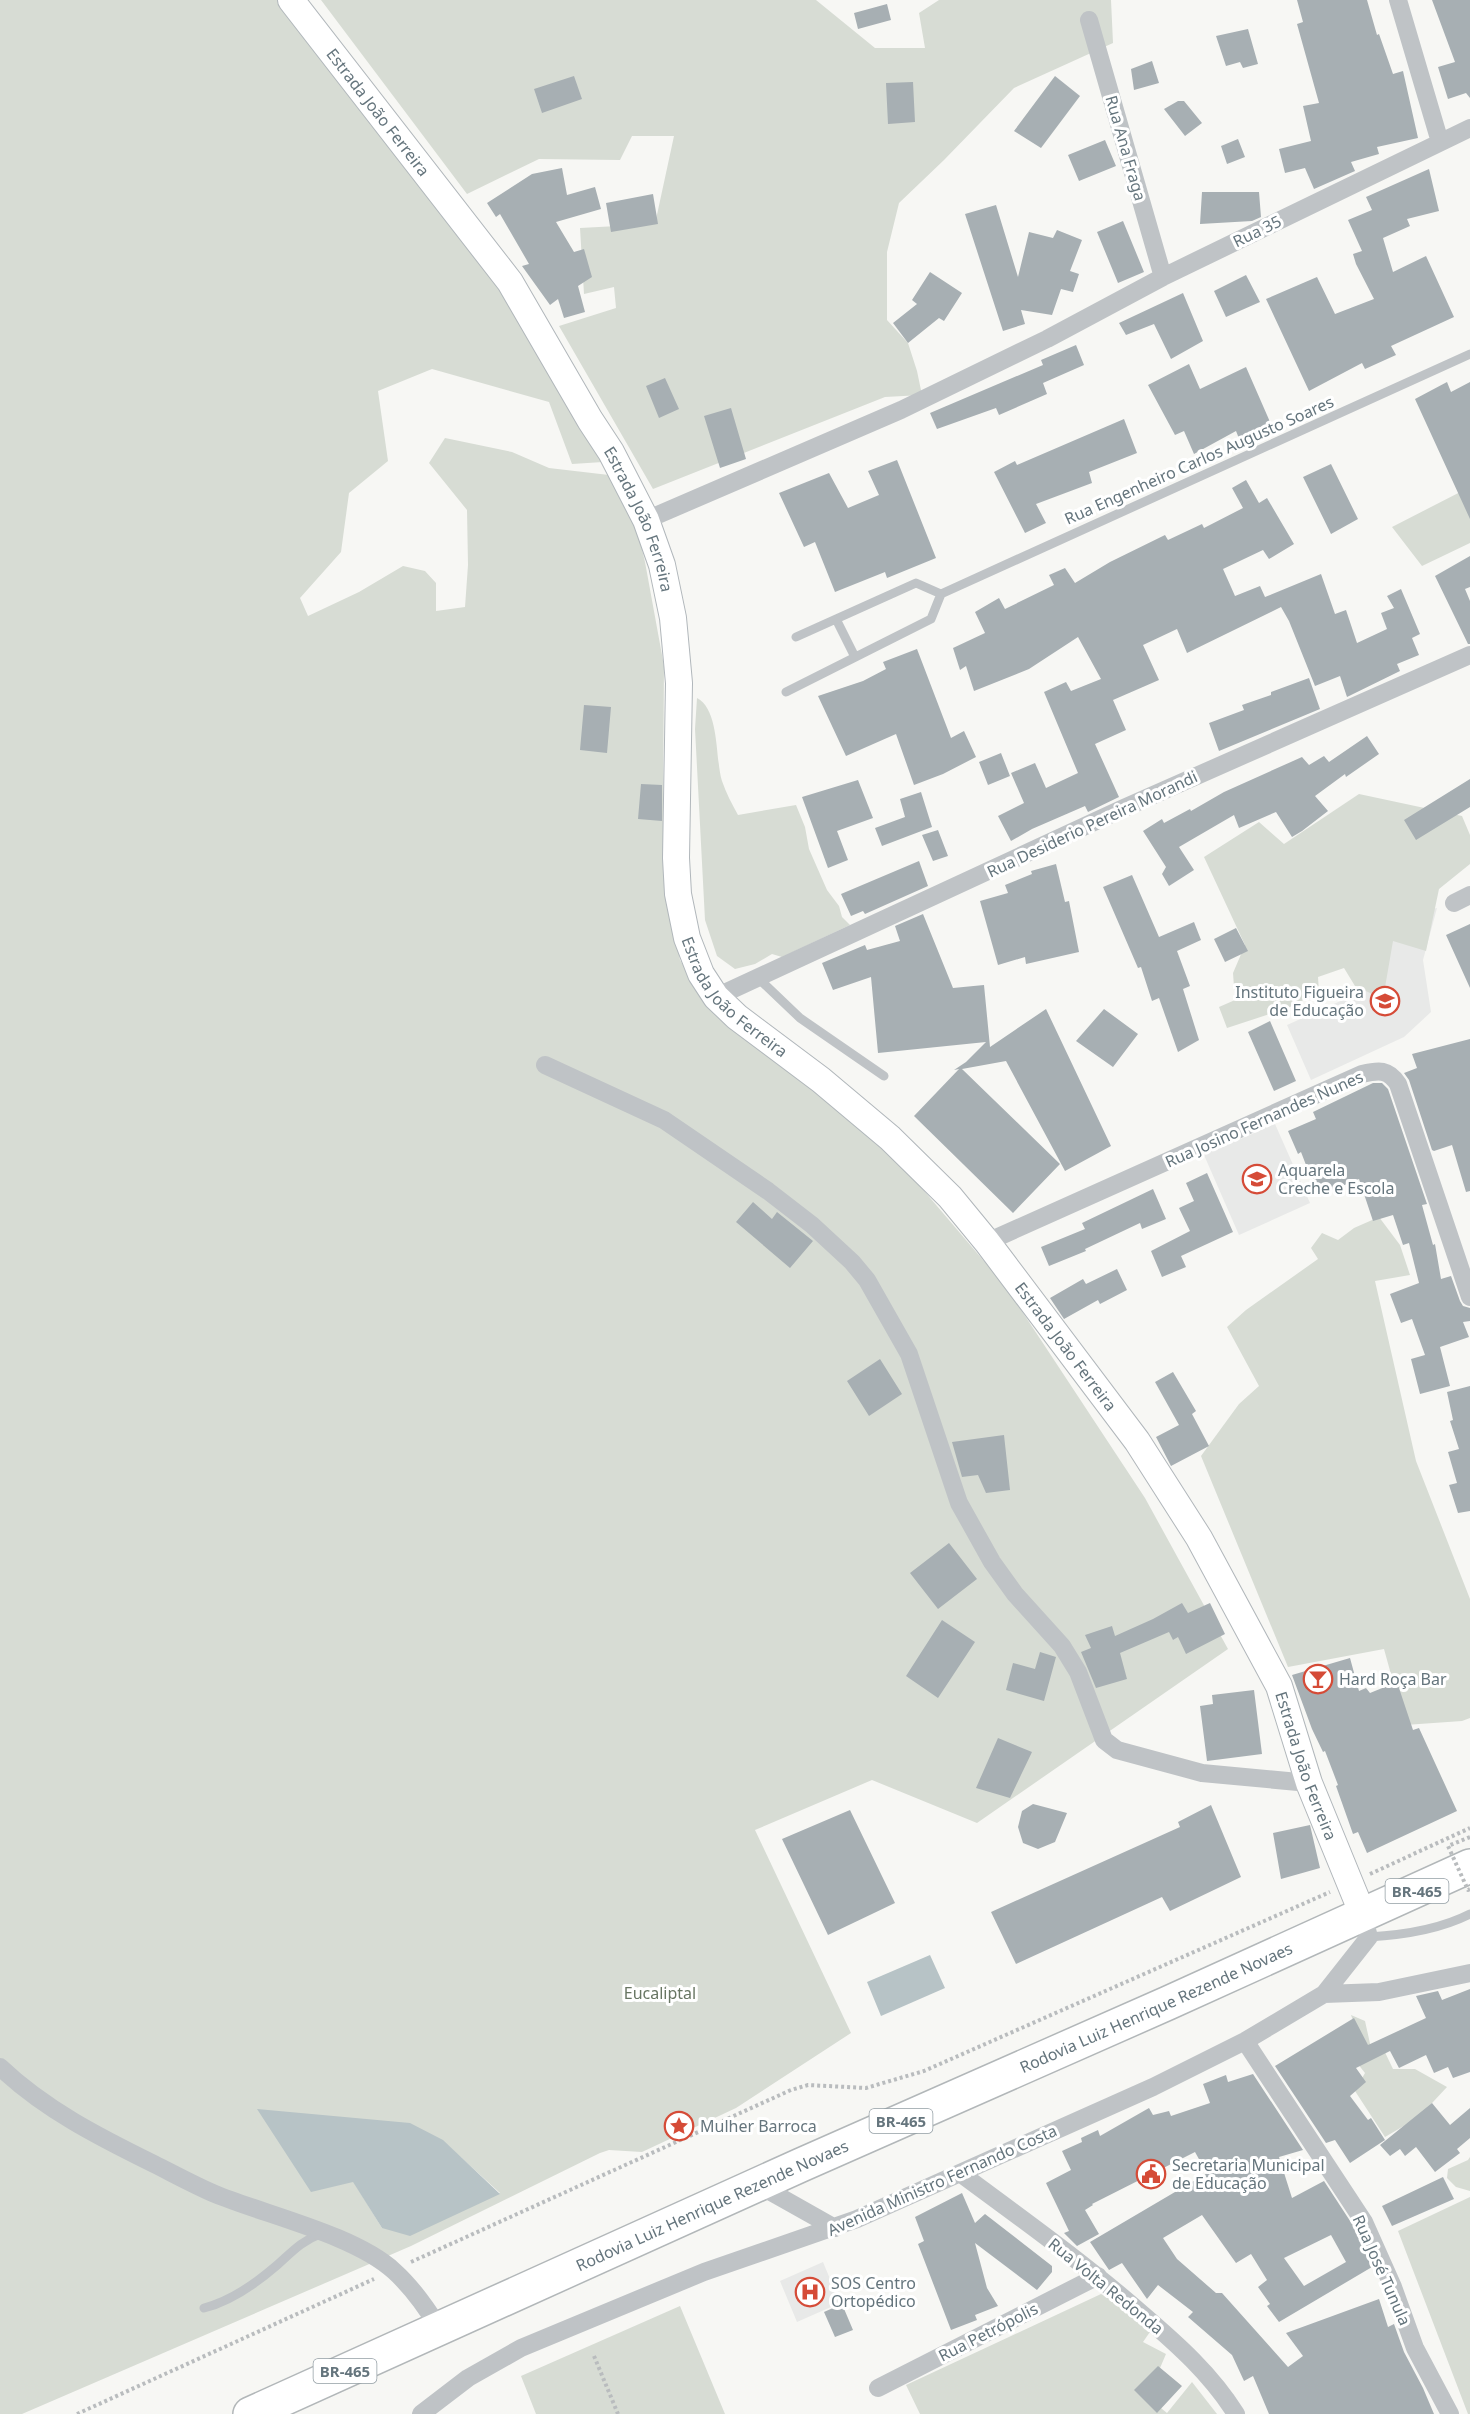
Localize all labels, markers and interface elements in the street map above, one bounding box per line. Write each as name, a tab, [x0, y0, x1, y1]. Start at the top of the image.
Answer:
street label: Estrada João Ferreira	[321, 44, 435, 181]
street label: Rua Ana Fraga	[1100, 93, 1152, 203]
street label: Rua 35	[1229, 210, 1285, 252]
street label: Rua Engenheiro Carlos Augusto Soares	[1061, 390, 1337, 530]
street label: Estrada João Ferreira	[599, 442, 678, 594]
street label: Rua Desiderio Pereira Morandi	[983, 765, 1201, 883]
street label: Estrada João Ferreira	[677, 933, 792, 1062]
place label: Instituto Figueira de Educação	[1235, 981, 1364, 1021]
school or university icon: Instituto Figueira de Educação	[1369, 985, 1401, 1017]
street label: Rua Josino Fernandes Nunes	[1162, 1065, 1366, 1173]
place label: Aquarela Creche e Escola	[1278, 1159, 1394, 1199]
school or university icon: Aquarela Creche e Escola	[1241, 1163, 1273, 1195]
street label: Estrada João Ferreira	[1010, 1278, 1122, 1416]
bar icon: Hard Roça Bar	[1302, 1663, 1334, 1695]
place label: Hard Roça Bar	[1339, 1668, 1447, 1690]
street label: Estrada João Ferreira	[1270, 1689, 1342, 1844]
road number: BR-465	[1386, 1879, 1448, 1903]
street label: Rodovia Luiz Henrique Rezende Novaes	[1016, 1937, 1296, 2078]
park label: Eucaliptal	[624, 1982, 696, 2004]
road number: BR-465	[870, 2109, 932, 2133]
place icon: Mulher Barroca	[663, 2110, 695, 2142]
place label: Mulher Barroca	[700, 2115, 817, 2137]
street label: Avenida Ministro Fernando Costa	[824, 2119, 1060, 2241]
street label: Rodovia Luiz Henrique Rezende Novaes	[572, 2134, 852, 2276]
place label: Secretaria Municipal de Educação	[1172, 2154, 1325, 2194]
public building icon: Secretaria Municipal de Educação	[1135, 2158, 1167, 2190]
street label: Rua José Tunula	[1348, 2211, 1416, 2329]
street label: Rua Volta Redonda	[1044, 2233, 1168, 2339]
place label: SOS Centro Ortopédico	[831, 2272, 916, 2312]
hospital icon: SOS Centro Ortopédico	[794, 2276, 826, 2308]
street label: Rua Petrópolis	[935, 2297, 1041, 2367]
road number: BR-465	[314, 2359, 376, 2383]

